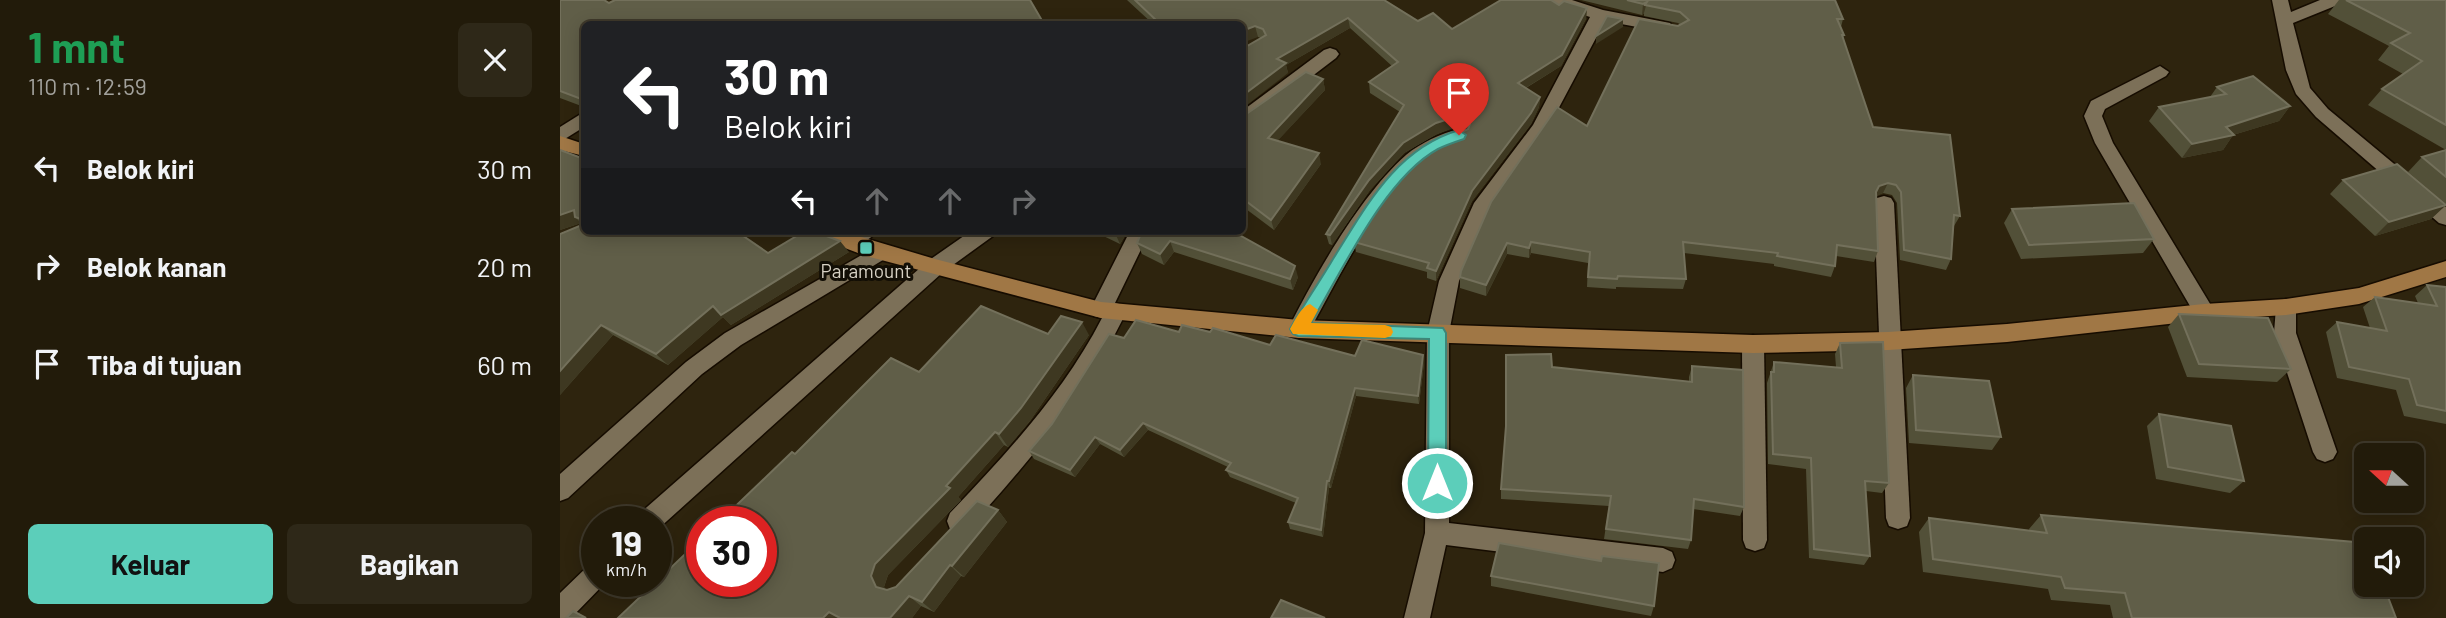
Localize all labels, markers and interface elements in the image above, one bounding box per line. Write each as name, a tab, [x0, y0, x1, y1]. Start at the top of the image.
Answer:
text: 1 mnt	[28, 21, 125, 71]
button: close	[458, 23, 532, 97]
text: 30 m	[724, 46, 829, 105]
icon: left	[609, 49, 700, 140]
pin	[1429, 63, 1489, 135]
text: 110 m · 12:59	[28, 72, 147, 100]
icon: arrive	[1440, 74, 1478, 112]
text: Belok kiri	[724, 106, 852, 144]
icon: left	[28, 149, 66, 187]
text: Belok kiri	[87, 153, 194, 184]
text: 30 m	[477, 153, 532, 184]
icon: left	[785, 182, 823, 220]
icon: ahead	[858, 182, 896, 220]
icon: ahead	[931, 182, 969, 220]
icon: right	[1004, 182, 1042, 220]
marker: Paramount	[858, 240, 874, 256]
icon: right	[28, 247, 66, 285]
text: Belok kanan	[87, 251, 226, 282]
text: 20 m	[477, 251, 532, 282]
place label: Paramount	[821, 259, 911, 282]
icon: arrive	[28, 345, 66, 383]
text: Tiba di tujuan	[87, 349, 242, 380]
text: 60 m	[477, 349, 532, 380]
north arrow	[2354, 443, 2424, 513]
map controls	[2354, 443, 2424, 597]
position arrow	[1400, 446, 1474, 520]
speed limit sign: 30	[686, 506, 777, 597]
text: 19	[611, 521, 642, 563]
button: Keluar	[28, 524, 273, 604]
button: Bagikan	[287, 524, 532, 604]
button: sound	[2354, 527, 2424, 597]
text: km/h	[606, 558, 647, 580]

